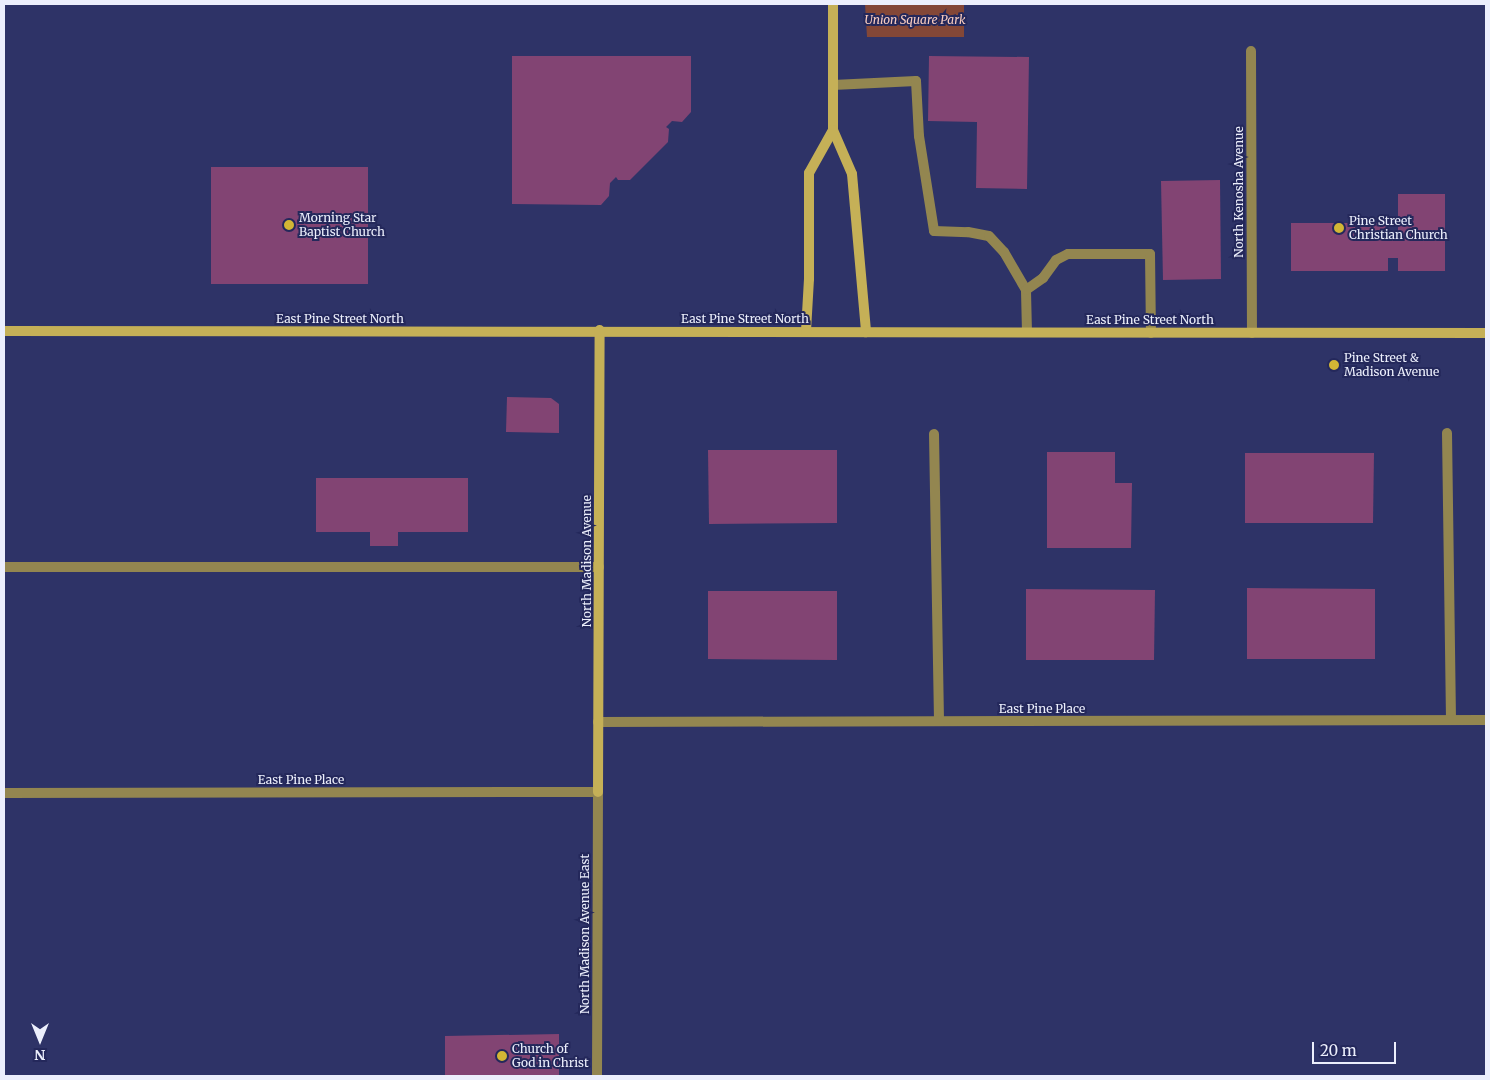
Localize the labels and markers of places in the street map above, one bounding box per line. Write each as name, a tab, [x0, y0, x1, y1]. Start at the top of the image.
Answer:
place label: Morning Star Baptist Church	[299, 211, 385, 239]
place label: Pine Street Christian Church	[1349, 214, 1448, 242]
marker: Morning Star Baptist Church	[283, 219, 295, 231]
marker: Pine Street Christian Church	[1333, 222, 1345, 234]
place label: Pine Street & Madison Avenue	[1344, 351, 1439, 379]
marker: Pine Street & Madison Avenue	[1328, 359, 1340, 371]
place label: Church of God in Christ	[512, 1042, 589, 1070]
marker: Church of God in Christ	[496, 1050, 508, 1062]

